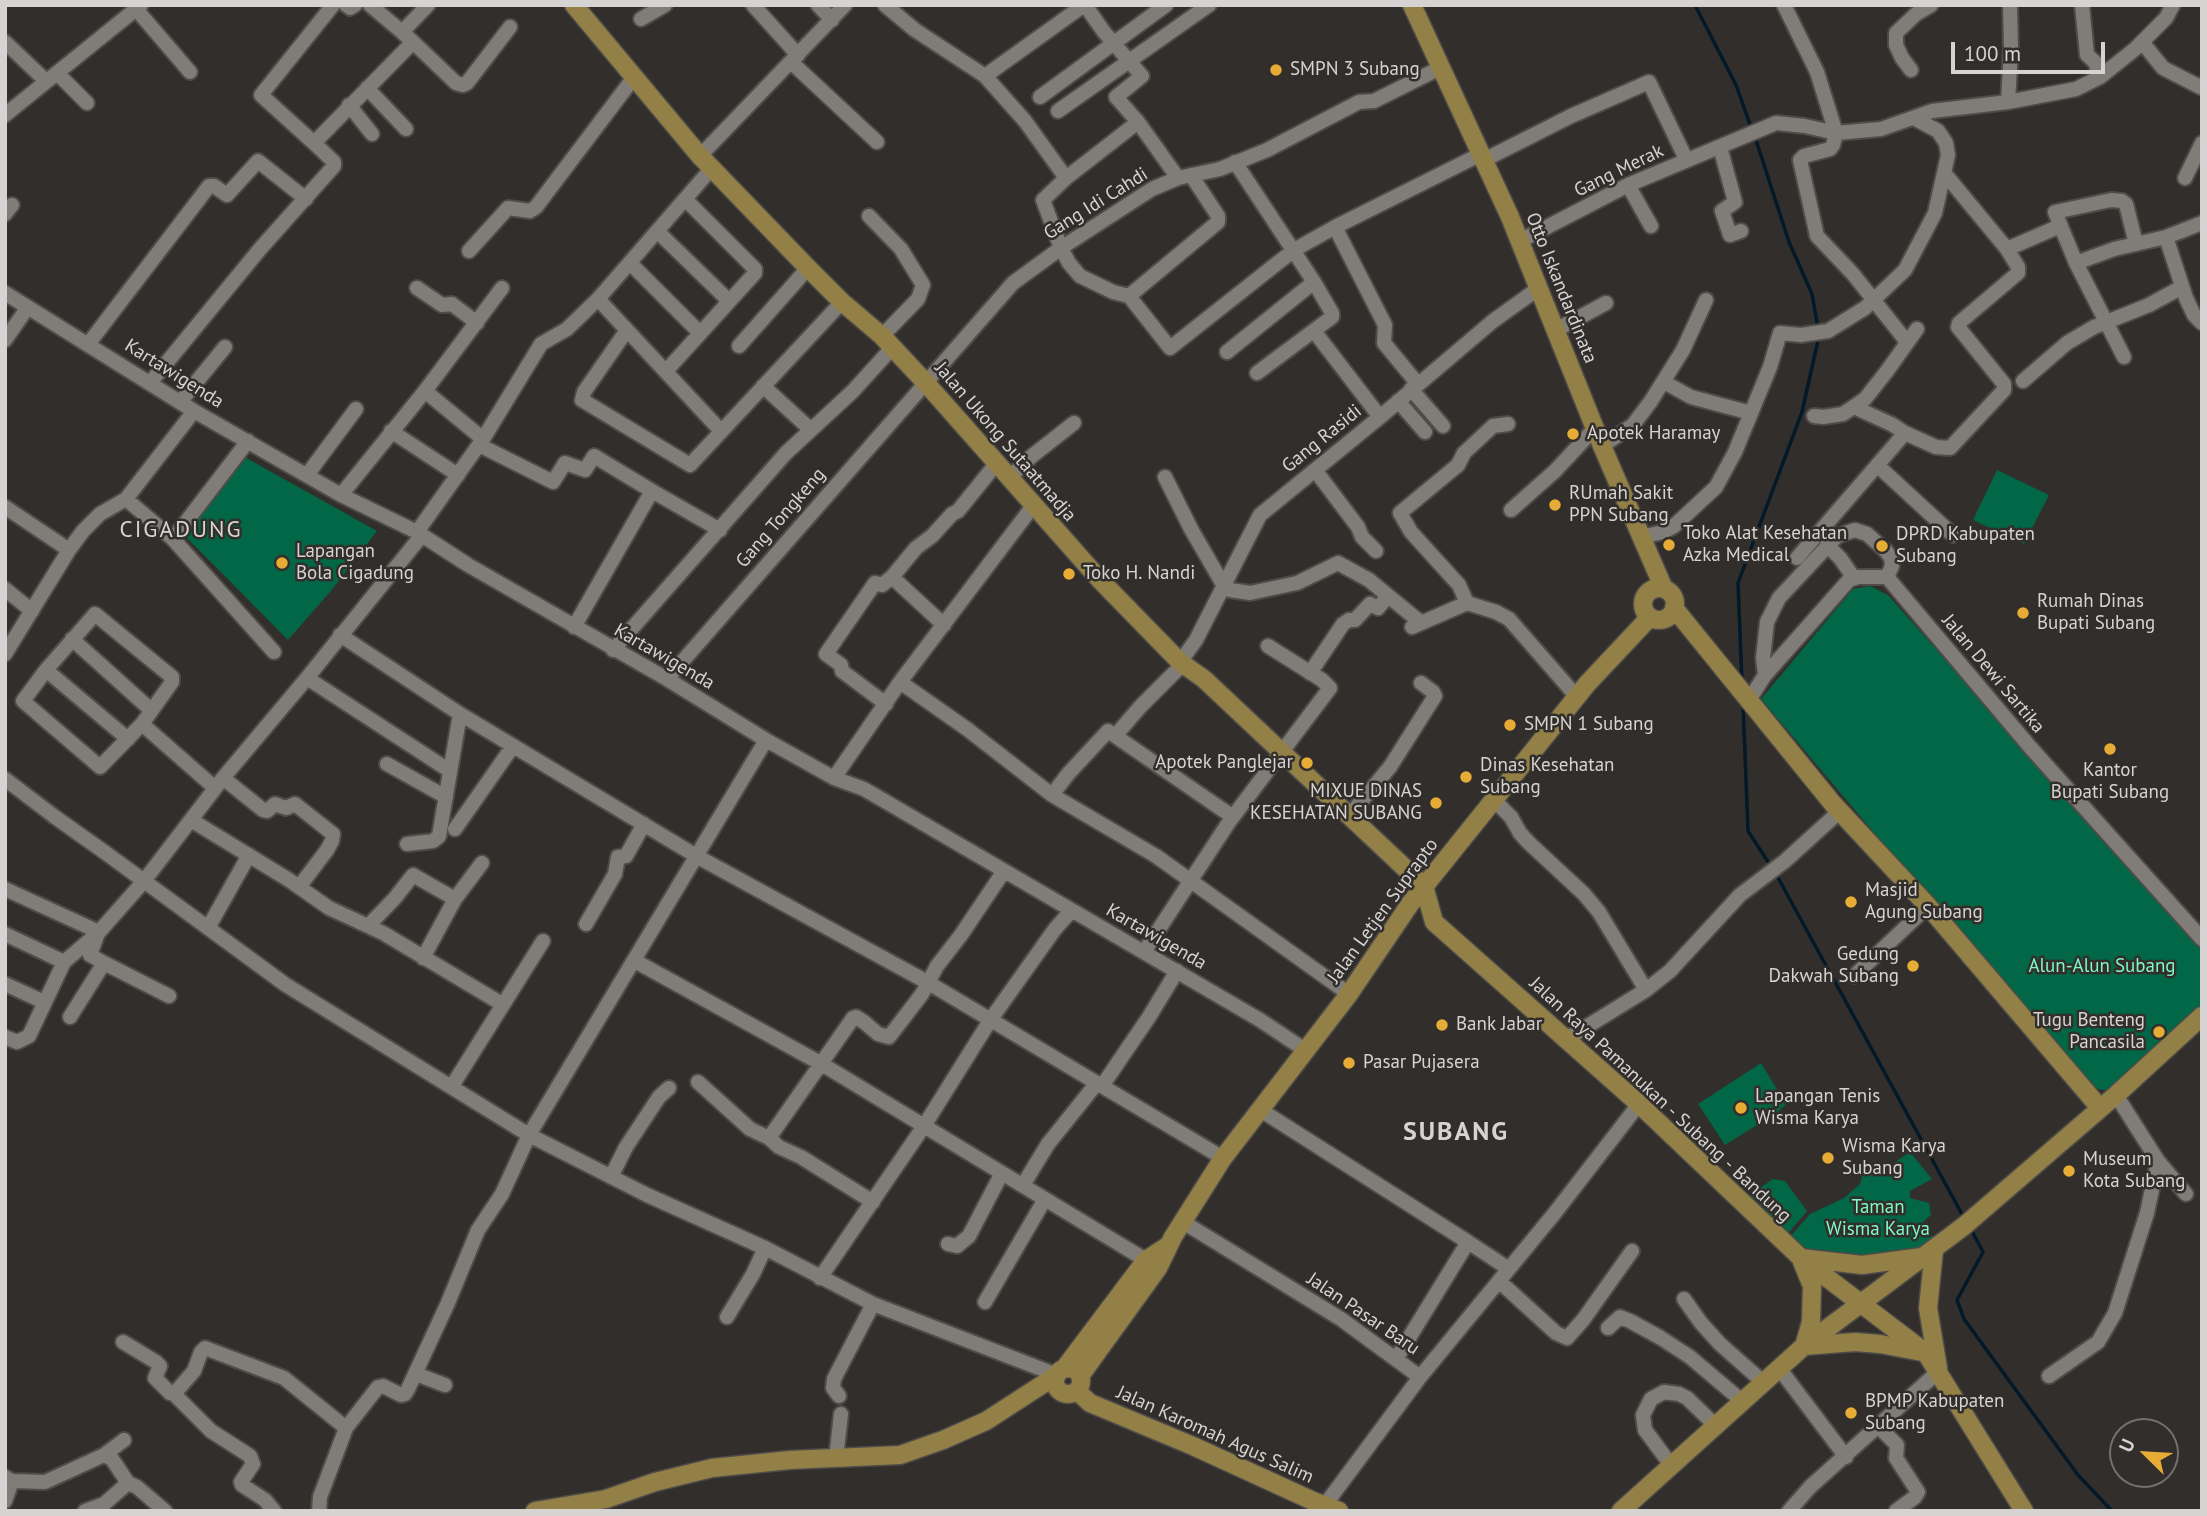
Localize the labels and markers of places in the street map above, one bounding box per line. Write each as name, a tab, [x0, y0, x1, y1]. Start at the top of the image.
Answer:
place label: SMPN 3 Subang	[1290, 59, 1420, 81]
marker: SMPN 3 Subang	[1268, 62, 1284, 78]
place label: Apotek Haramay	[1587, 423, 1720, 445]
marker: Apotek Haramay	[1565, 426, 1581, 442]
place label: RUmah Sakit PPN Subang	[1569, 483, 1673, 527]
marker: RUmah Sakit PPN Subang	[1547, 497, 1563, 513]
place label: Toko Alat Kesehatan Azka Medical	[1683, 523, 1847, 567]
place label: DPRD Kabupaten Subang	[1896, 524, 2035, 568]
marker: Toko Alat Kesehatan Azka Medical	[1661, 537, 1677, 553]
marker: DPRD Kabupaten Subang	[1874, 538, 1890, 554]
place label: Lapangan Bola Cigadung	[296, 541, 414, 585]
marker: Lapangan Bola Cigadung	[274, 555, 290, 571]
place label: Toko H. Nandi	[1083, 563, 1195, 585]
marker: Toko H. Nandi	[1061, 566, 1077, 582]
place label: Rumah Dinas Bupati Subang	[2037, 591, 2155, 635]
marker: Rumah Dinas Bupati Subang	[2015, 605, 2031, 621]
place label: SMPN 1 Subang	[1524, 714, 1654, 736]
marker: SMPN 1 Subang	[1502, 717, 1518, 733]
marker: Kantor Bupati Subang	[2102, 741, 2118, 757]
place label: Apotek Panglejar	[1155, 752, 1293, 774]
marker: Apotek Panglejar	[1299, 755, 1315, 771]
place label: Dinas Kesehatan Subang	[1480, 755, 1614, 799]
place label: Kantor Bupati Subang	[2051, 760, 2169, 804]
marker: Dinas Kesehatan Subang	[1458, 769, 1474, 785]
place label: MIXUE DINAS KESEHATAN SUBANG	[1250, 781, 1422, 825]
marker: MIXUE DINAS KESEHATAN SUBANG	[1428, 795, 1444, 811]
place label: Masjid Agung Subang	[1865, 880, 1983, 924]
marker: Masjid Agung Subang	[1843, 894, 1859, 910]
place label: Gedung Dakwah Subang	[1769, 944, 1899, 988]
marker: Gedung Dakwah Subang	[1905, 958, 1921, 974]
place label: Tugu Benteng Pancasila	[2033, 1010, 2145, 1054]
place label: Bank Jabar	[1456, 1014, 1542, 1036]
marker: Bank Jabar	[1434, 1017, 1450, 1033]
marker: Tugu Benteng Pancasila	[2151, 1024, 2167, 1040]
place label: Pasar Pujasera	[1363, 1052, 1480, 1074]
marker: Pasar Pujasera	[1341, 1055, 1357, 1071]
place label: Lapangan Tenis Wisma Karya	[1755, 1086, 1880, 1130]
marker: Lapangan Tenis Wisma Karya	[1733, 1100, 1749, 1116]
place label: Wisma Karya Subang	[1842, 1136, 1946, 1180]
place label: Museum Kota Subang	[2083, 1149, 2185, 1193]
marker: Wisma Karya Subang	[1820, 1150, 1836, 1166]
marker: Museum Kota Subang	[2061, 1163, 2077, 1179]
place label: BPMP Kabupaten Subang	[1865, 1391, 2004, 1435]
marker: BPMP Kabupaten Subang	[1843, 1405, 1859, 1421]

